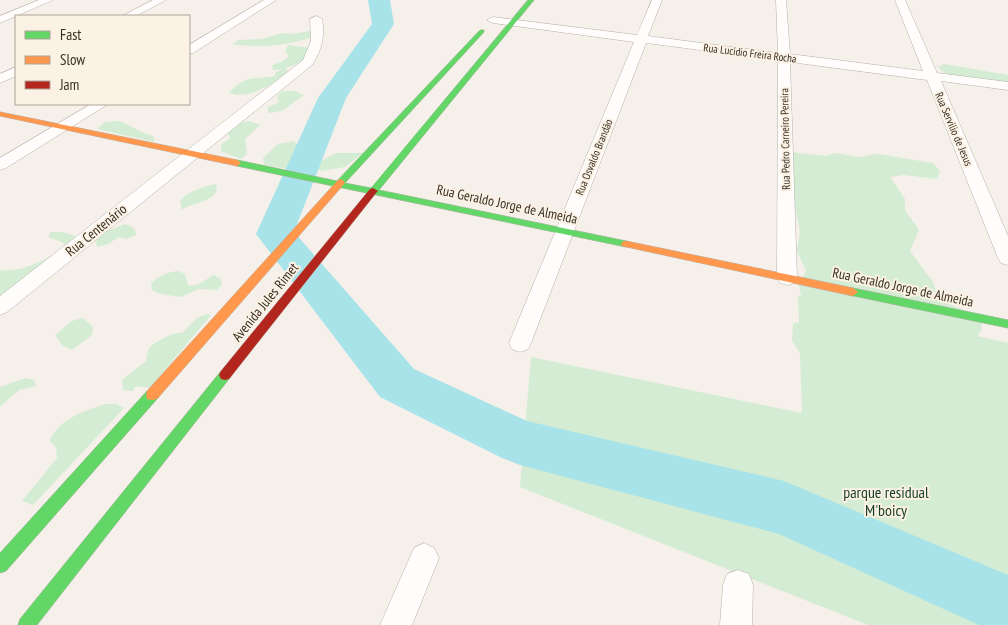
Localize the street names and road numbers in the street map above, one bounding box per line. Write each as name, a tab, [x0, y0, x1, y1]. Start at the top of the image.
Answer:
street label: Rua Lucidio Freira Rocha	[703, 40, 797, 66]
street label: Rua Pedro Carneiro Pereira	[777, 88, 793, 190]
street label: Rua Servilio de Jesus	[932, 90, 976, 168]
street label: Rua Osvaldo Brandão	[572, 117, 616, 197]
street label: Rua Geraldo Jorge de Almeida	[435, 180, 579, 228]
street label: Rua Centenário	[62, 200, 130, 260]
street label: Avenida Jules Rimet	[228, 259, 302, 345]
street label: Rua Geraldo Jorge de Almeida	[831, 263, 975, 311]

